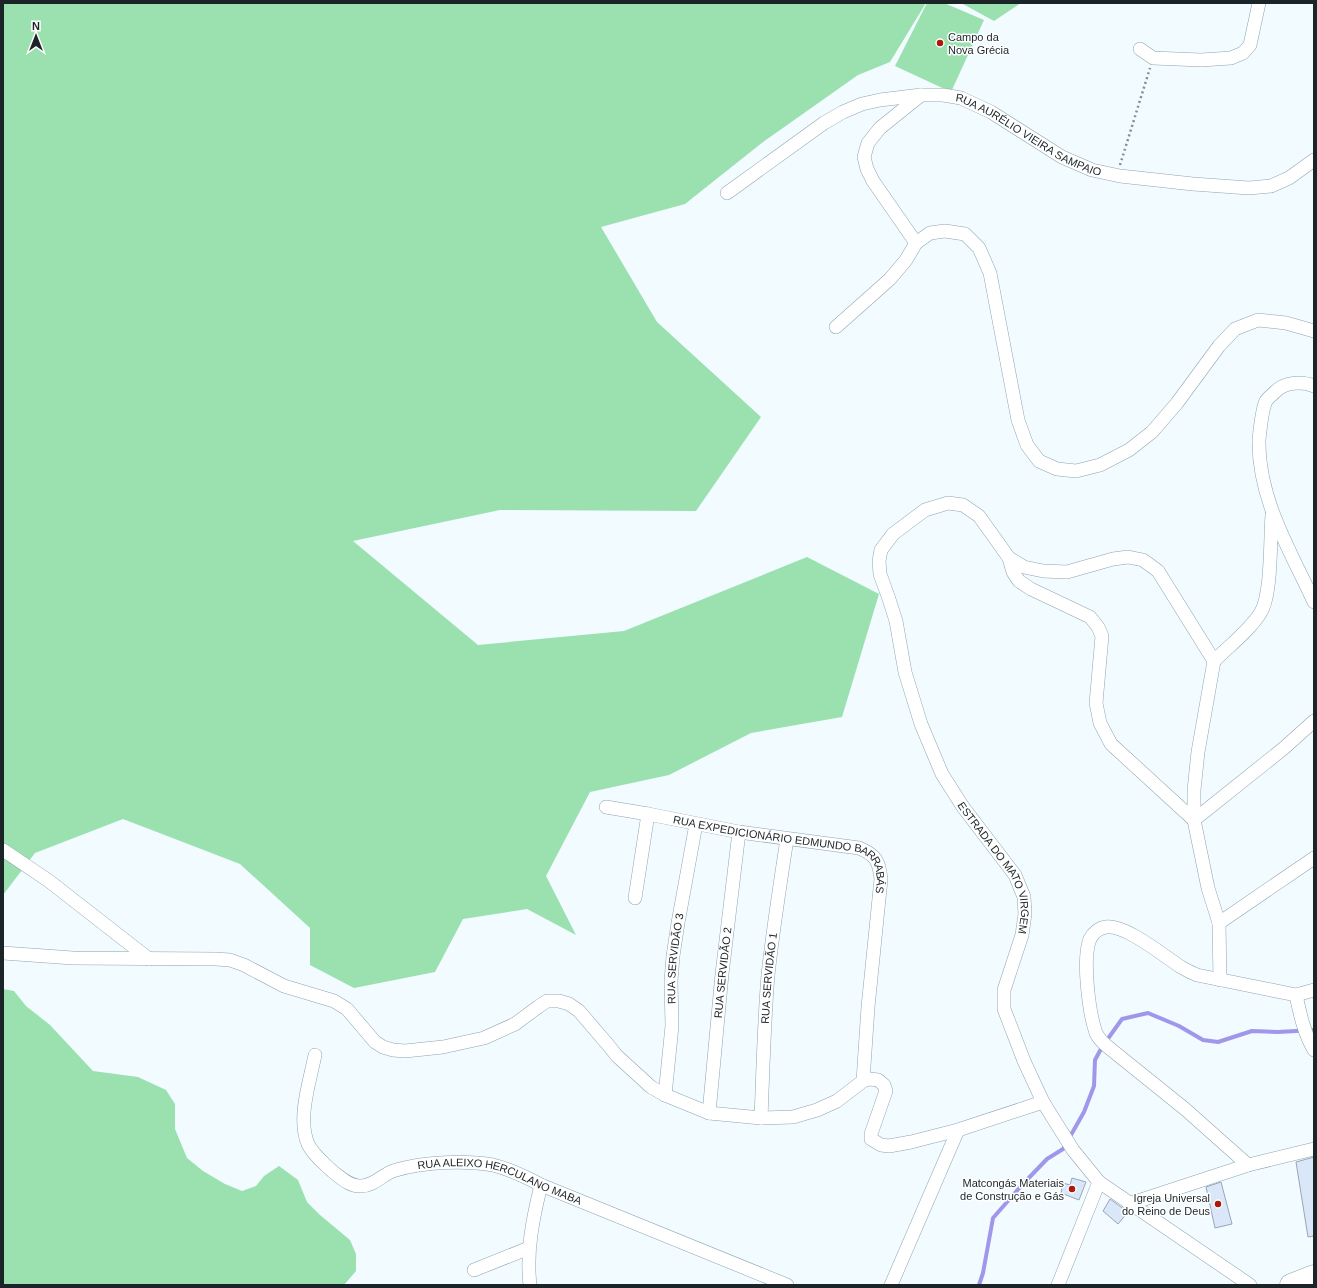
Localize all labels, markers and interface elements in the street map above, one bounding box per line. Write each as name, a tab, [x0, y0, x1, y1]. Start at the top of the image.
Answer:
north arrow	[16, 16, 56, 56]
text: N	[32, 20, 40, 32]
place label: Campo da Nova Grécia	[948, 31, 1010, 56]
marker: Campo da Nova Grécia	[935, 38, 945, 48]
street label: RUA AURÉLIO VIEIRA SAMPAIO	[955, 91, 1103, 178]
street label: ESTRADA DO MATO VIRGEM	[955, 800, 1031, 935]
street label: RUA EXPEDICIONÁRIO EDMUNDO BARRABÁS	[672, 813, 887, 894]
street label: RUA SERVIDÃO 3	[665, 912, 686, 1004]
street label: RUA SERVIDÃO 2	[712, 926, 734, 1019]
street label: RUA SERVIDÃO 1	[759, 932, 779, 1024]
street label: RUA ALEIXO HERCULANO MABA	[417, 1156, 584, 1207]
place label: Matcongás Materiais de Construção e Gás	[960, 1177, 1064, 1202]
marker: Matcongás Materiais de Construção e Gás	[1067, 1184, 1077, 1194]
place label: Igreja Universal do Reino de Deus	[1122, 1192, 1210, 1217]
marker: Igreja Universal do Reino de Deus	[1213, 1199, 1223, 1209]

